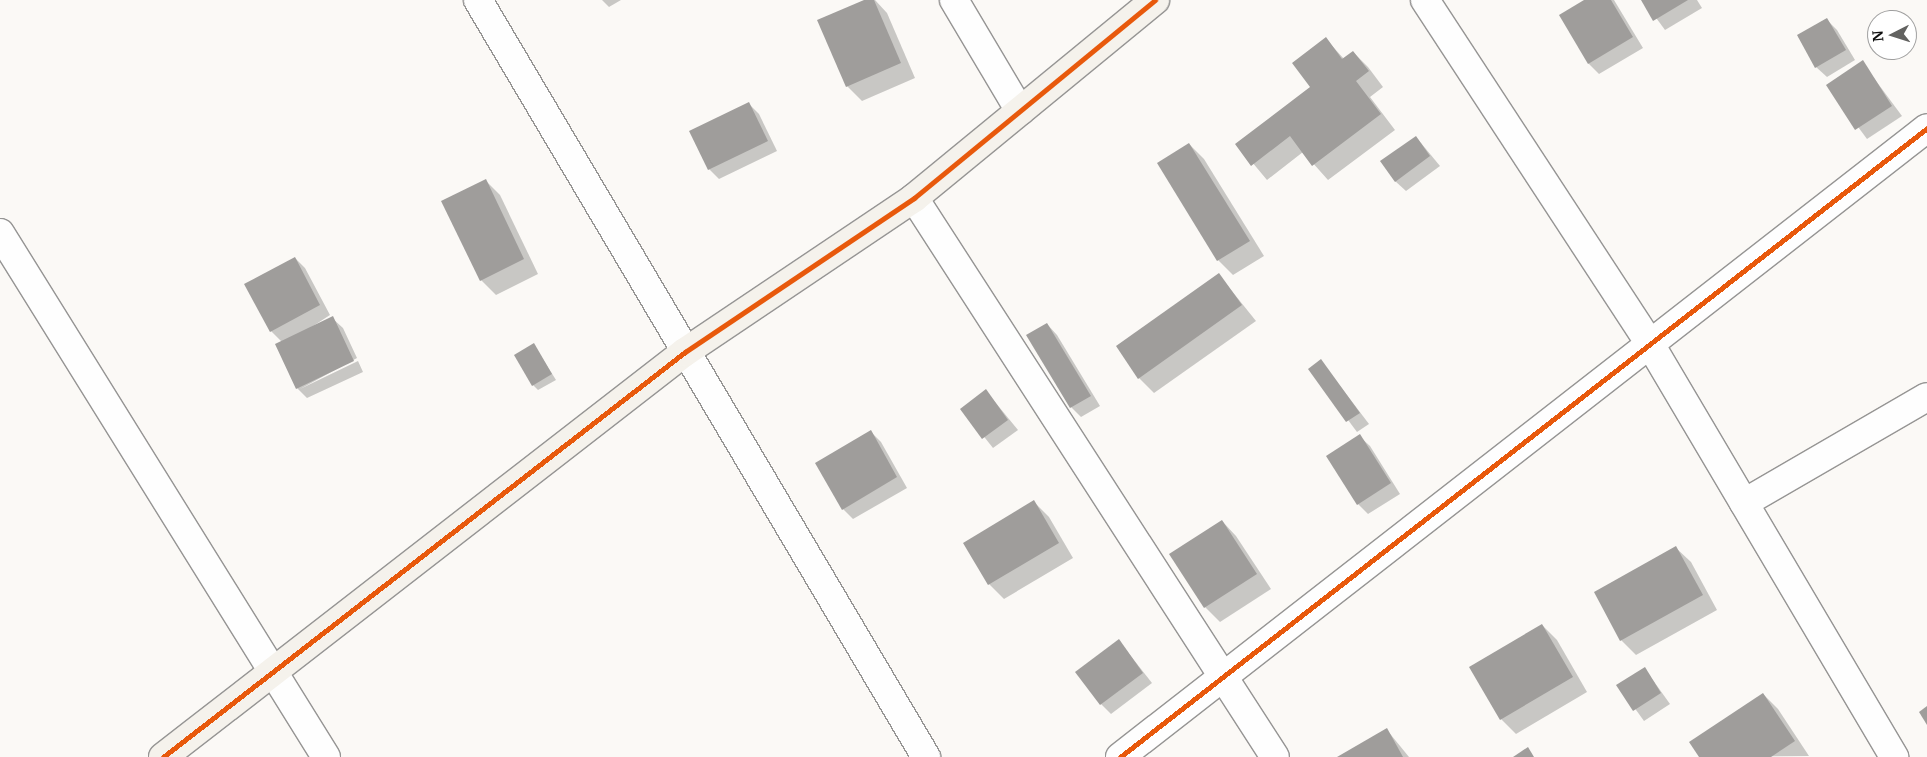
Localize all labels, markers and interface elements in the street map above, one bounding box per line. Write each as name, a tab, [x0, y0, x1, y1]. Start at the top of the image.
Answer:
north arrow	[1867, 10, 1917, 60]
text: N	[1869, 30, 1888, 43]

